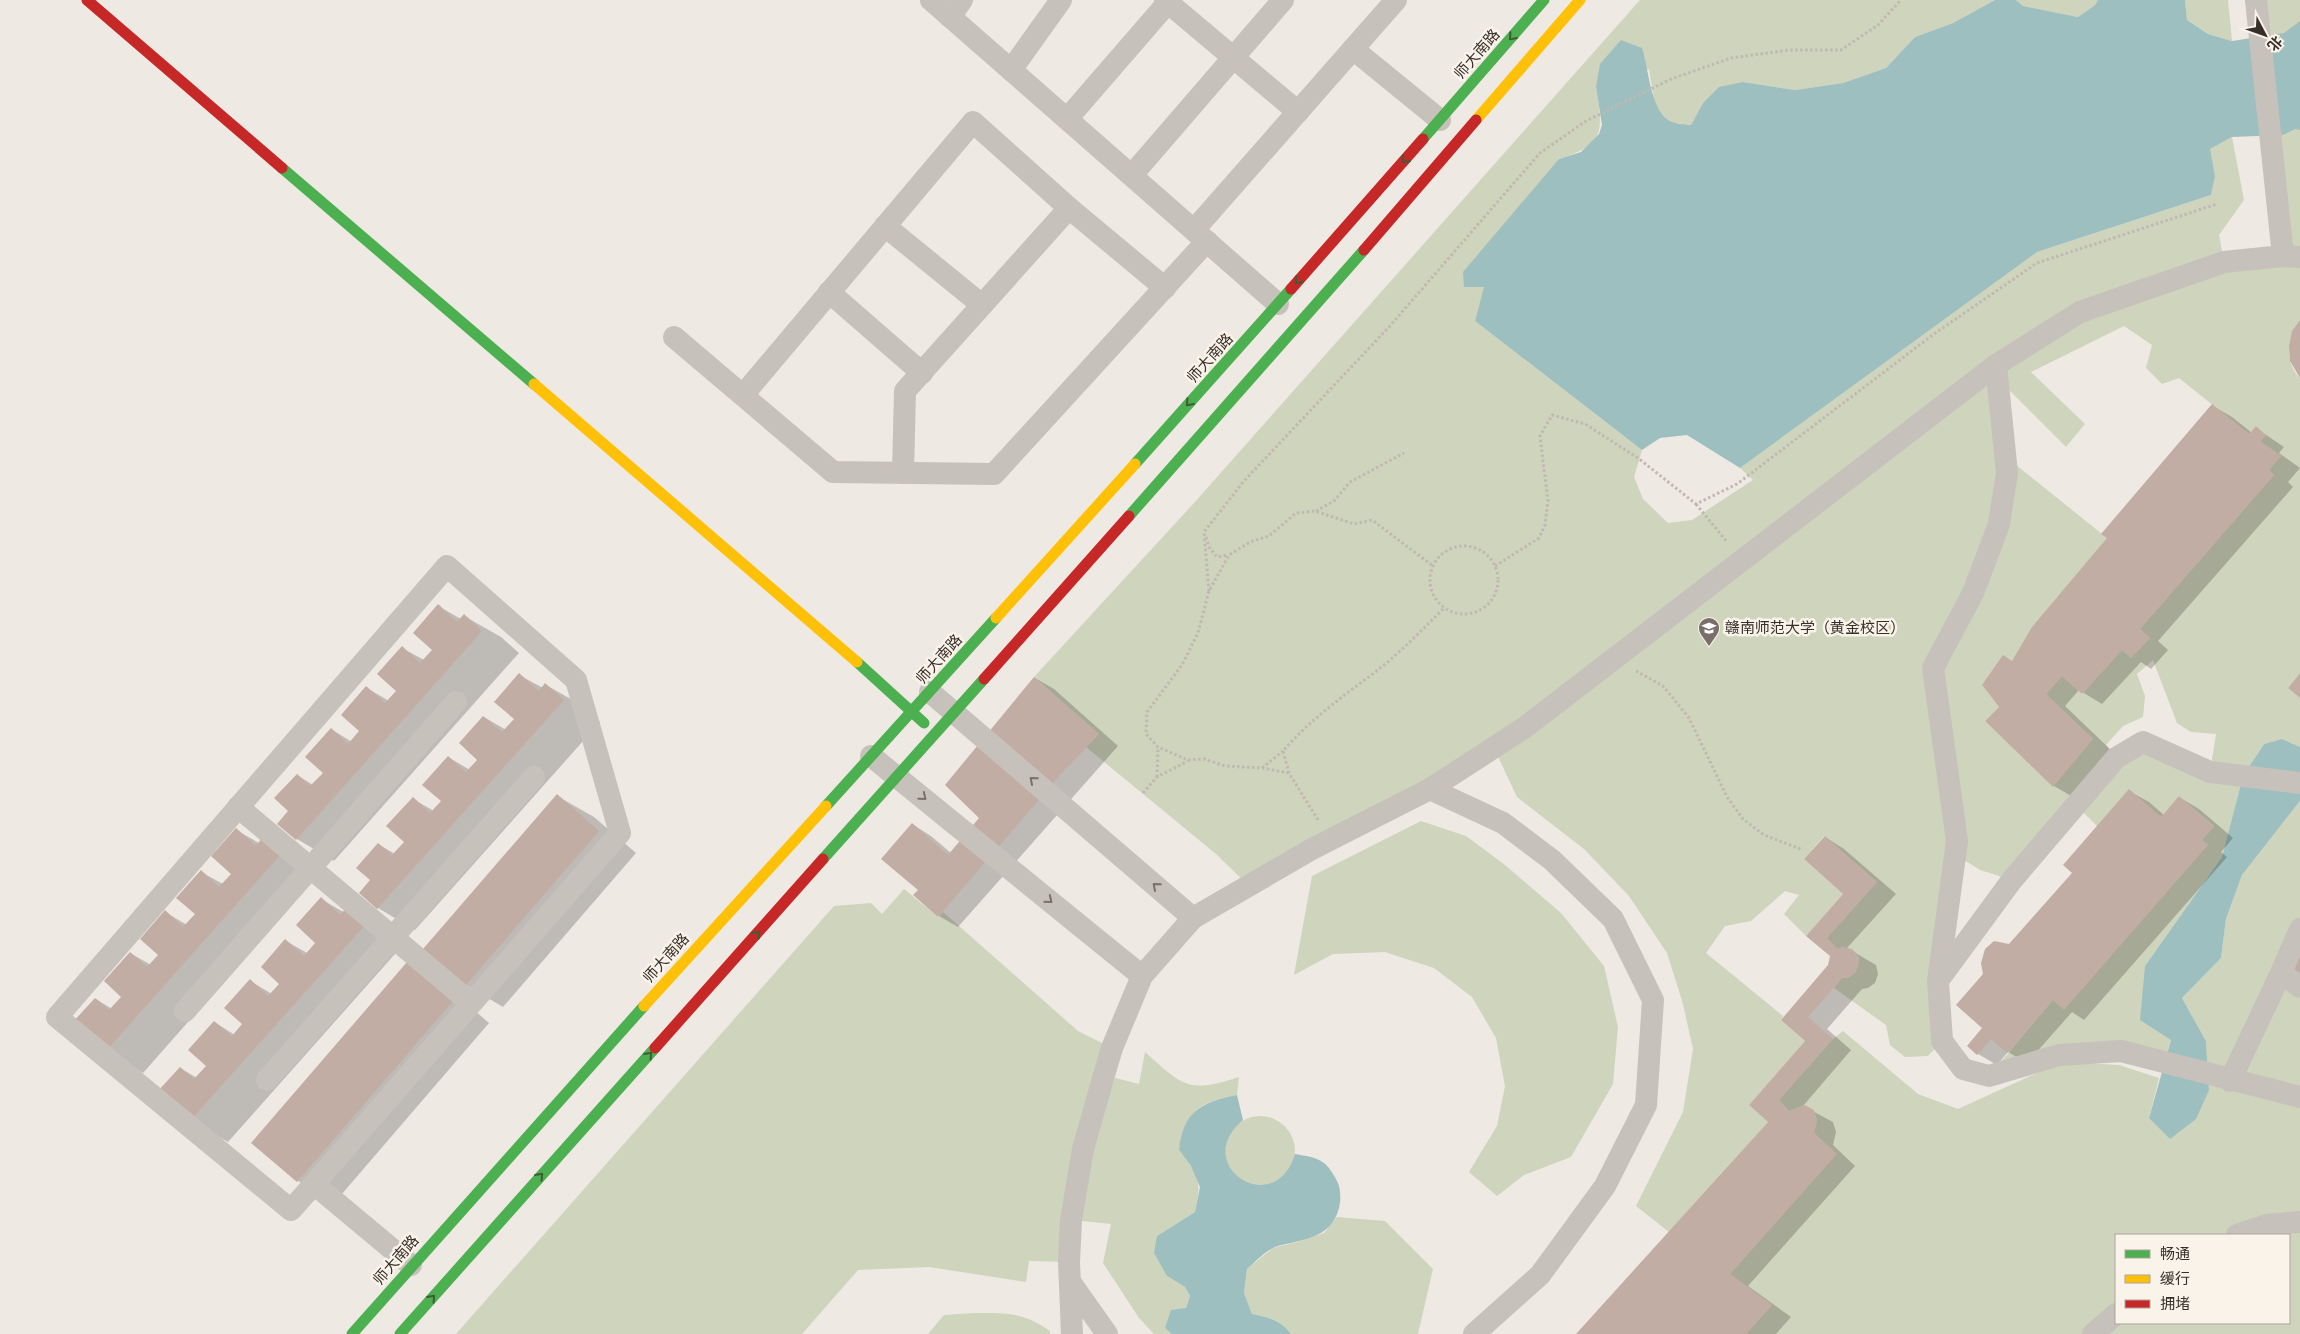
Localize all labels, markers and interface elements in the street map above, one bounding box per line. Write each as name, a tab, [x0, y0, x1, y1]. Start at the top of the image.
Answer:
north arrow	[2240, 10, 2290, 60]
street label: 师大南路	[1450, 25, 1503, 82]
one-way arrow	[1509, 31, 1518, 40]
text: 北	[2264, 33, 2286, 55]
one-way arrow	[1402, 154, 1411, 163]
one-way arrow	[1295, 276, 1304, 285]
street label: 师大南路	[1182, 329, 1236, 386]
one-way arrow	[1186, 397, 1195, 406]
school or university icon: 赣南师范大学（黄金校区）	[1697, 616, 1721, 647]
place label: 赣南师范大学（黄金校区）	[1725, 618, 1905, 636]
street label: 师大南路	[911, 630, 965, 687]
one-way arrow	[1030, 777, 1039, 786]
one-way arrow	[917, 792, 926, 800]
one-way arrow	[1153, 883, 1162, 892]
one-way arrow	[1043, 894, 1052, 903]
street label: 师大南路	[638, 929, 692, 986]
one-way arrow	[751, 930, 760, 939]
one-way arrow	[643, 1052, 652, 1061]
one-way arrow	[535, 1173, 544, 1182]
street label: 师大南路	[369, 1231, 422, 1288]
legend	[2115, 1234, 2290, 1324]
text: 畅通	[2160, 1244, 2190, 1262]
text: 缓行	[2160, 1269, 2190, 1287]
one-way arrow	[426, 1294, 435, 1303]
text: 拥堵	[2160, 1294, 2190, 1312]

